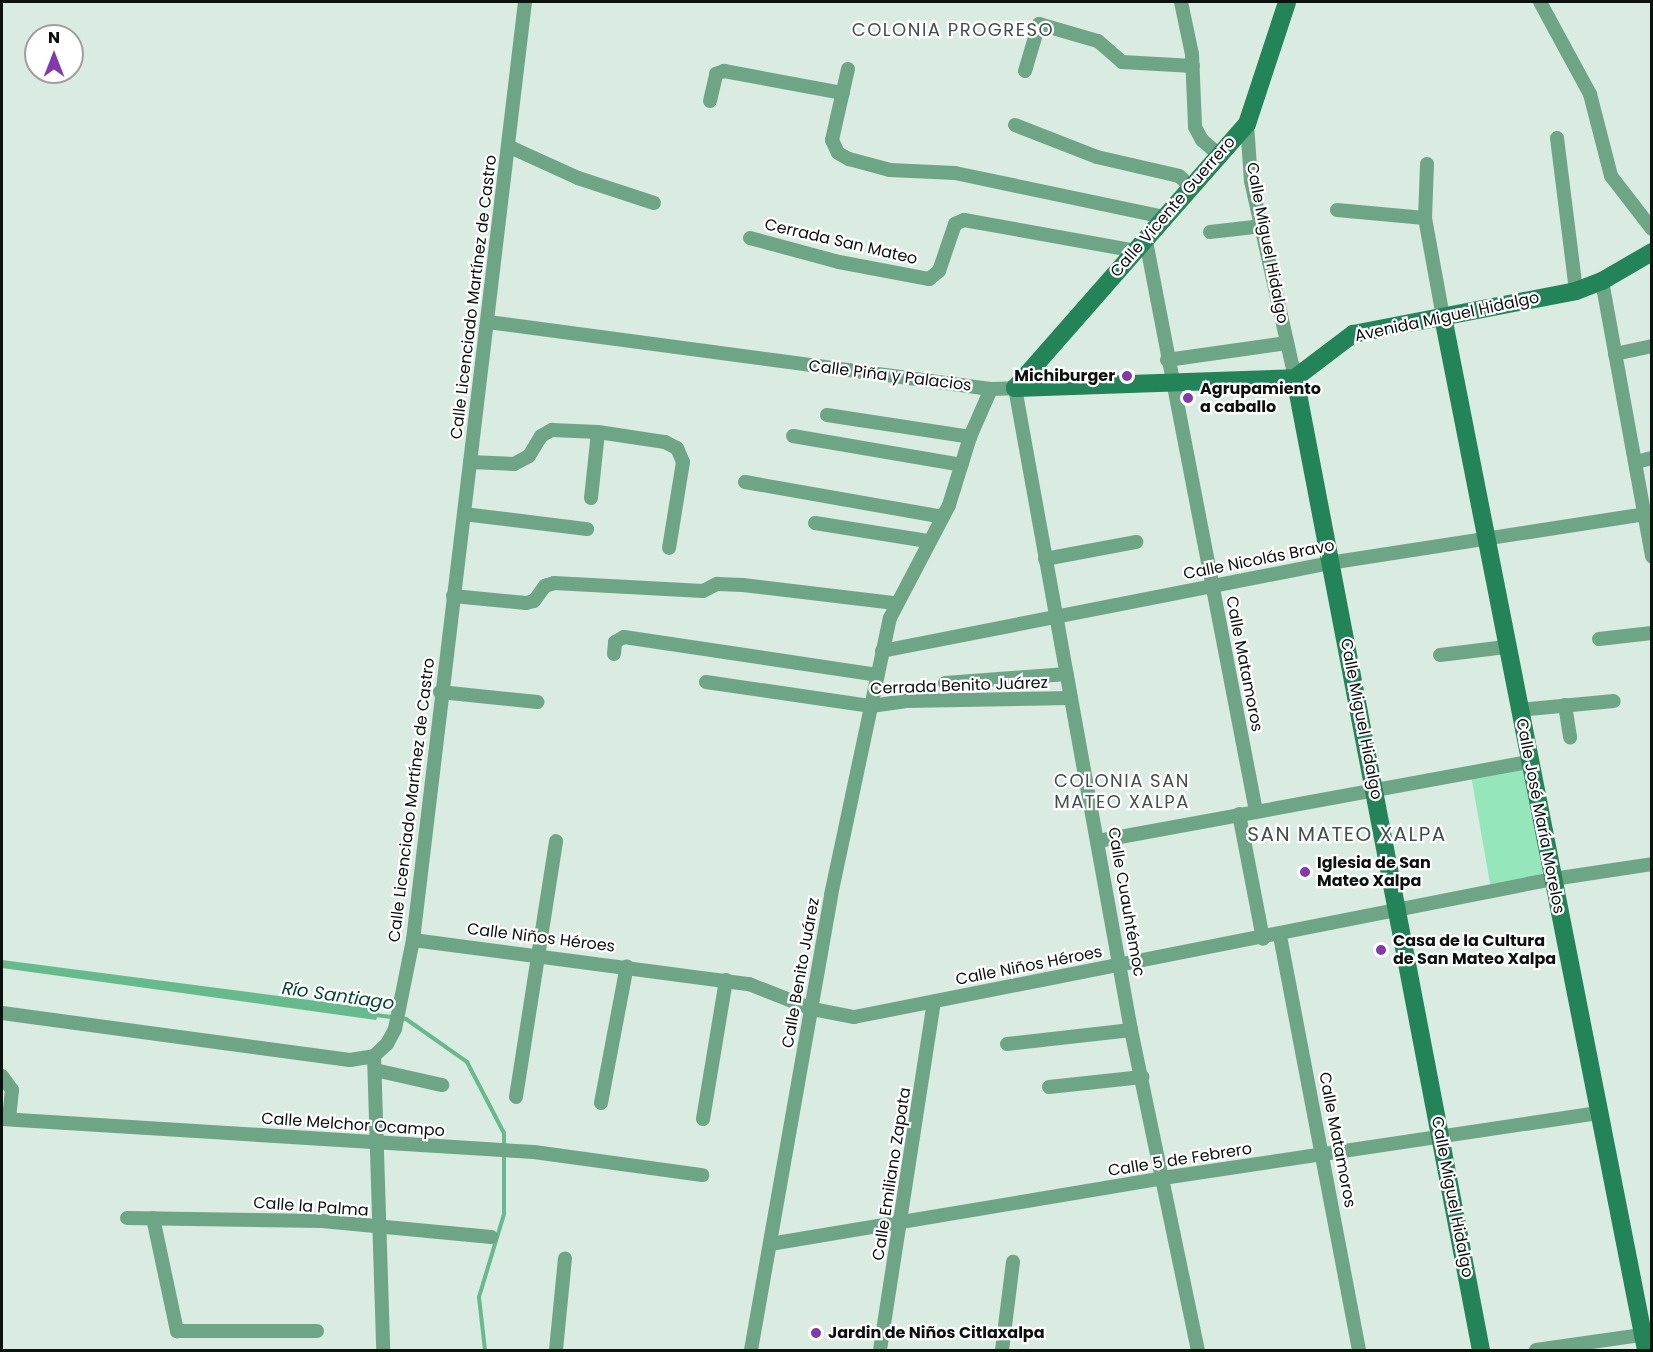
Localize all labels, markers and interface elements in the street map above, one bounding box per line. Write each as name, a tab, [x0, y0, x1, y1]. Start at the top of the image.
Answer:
district label: COLONIA PROGRESO	[852, 19, 1054, 41]
north arrow	[24, 24, 84, 84]
text: N	[48, 26, 60, 49]
street label: Calle Vicente Guerrero	[1107, 133, 1239, 281]
street label: Calle Licenciado Martínez de Castro	[447, 154, 501, 440]
street label: Calle Miguel Hidalgo	[1242, 161, 1292, 325]
street label: Cerrada San Mateo	[763, 215, 919, 269]
street label: Avenida Miguel Hidalgo	[1353, 288, 1541, 346]
street label: Calle Piña y Palacios	[807, 356, 973, 396]
place label: Michiburger	[1014, 366, 1115, 386]
marker: Michiburger	[1120, 369, 1134, 383]
place label: Agrupamiento a caballo	[1200, 379, 1321, 417]
marker: Agrupamiento a caballo	[1181, 391, 1195, 405]
street label: Calle Nicolás Bravo	[1182, 536, 1336, 584]
street label: Calle Matamoros	[1221, 595, 1267, 733]
street label: Calle Miguel Hidalgo	[1336, 637, 1386, 801]
street label: Calle Licenciado Martínez de Castro	[385, 657, 439, 943]
street label: Cerrada Benito Juárez	[870, 673, 1048, 699]
street label: Calle José María Morelos	[1512, 717, 1568, 915]
district label: COLONIA SAN MATEO XALPA	[1054, 771, 1190, 814]
district label: SAN MATEO XALPA	[1247, 822, 1447, 846]
street label: Calle Cuauhtémoc	[1103, 826, 1149, 978]
place label: Iglesia de San Mateo Xalpa	[1317, 853, 1431, 891]
marker: Iglesia de San Mateo Xalpa	[1298, 865, 1312, 879]
street label: Calle Benito Juárez	[778, 896, 824, 1050]
street label: Calle Niños Héroes	[466, 919, 616, 957]
place label: Casa de la Cultura de San Mateo Xalpa	[1393, 931, 1556, 969]
street label: Calle Niños Héroes	[954, 942, 1104, 990]
marker: Casa de la Cultura de San Mateo Xalpa	[1374, 943, 1388, 957]
water label: Río Santiago	[280, 977, 396, 1015]
street label: Calle Matamoros	[1314, 1071, 1360, 1209]
street label: Calle Emiliano Zapata	[869, 1086, 915, 1262]
street label: Calle Melchor Ocampo	[261, 1109, 445, 1141]
street label: Calle Miguel Hidalgo	[1427, 1115, 1477, 1279]
street label: Calle 5 de Febrero	[1107, 1139, 1253, 1181]
street label: Calle la Palma	[253, 1193, 369, 1221]
place label: Jardin de Niños Citlaxalpa	[828, 1323, 1045, 1343]
marker: Jardin de Niños Citlaxalpa	[809, 1326, 823, 1340]

